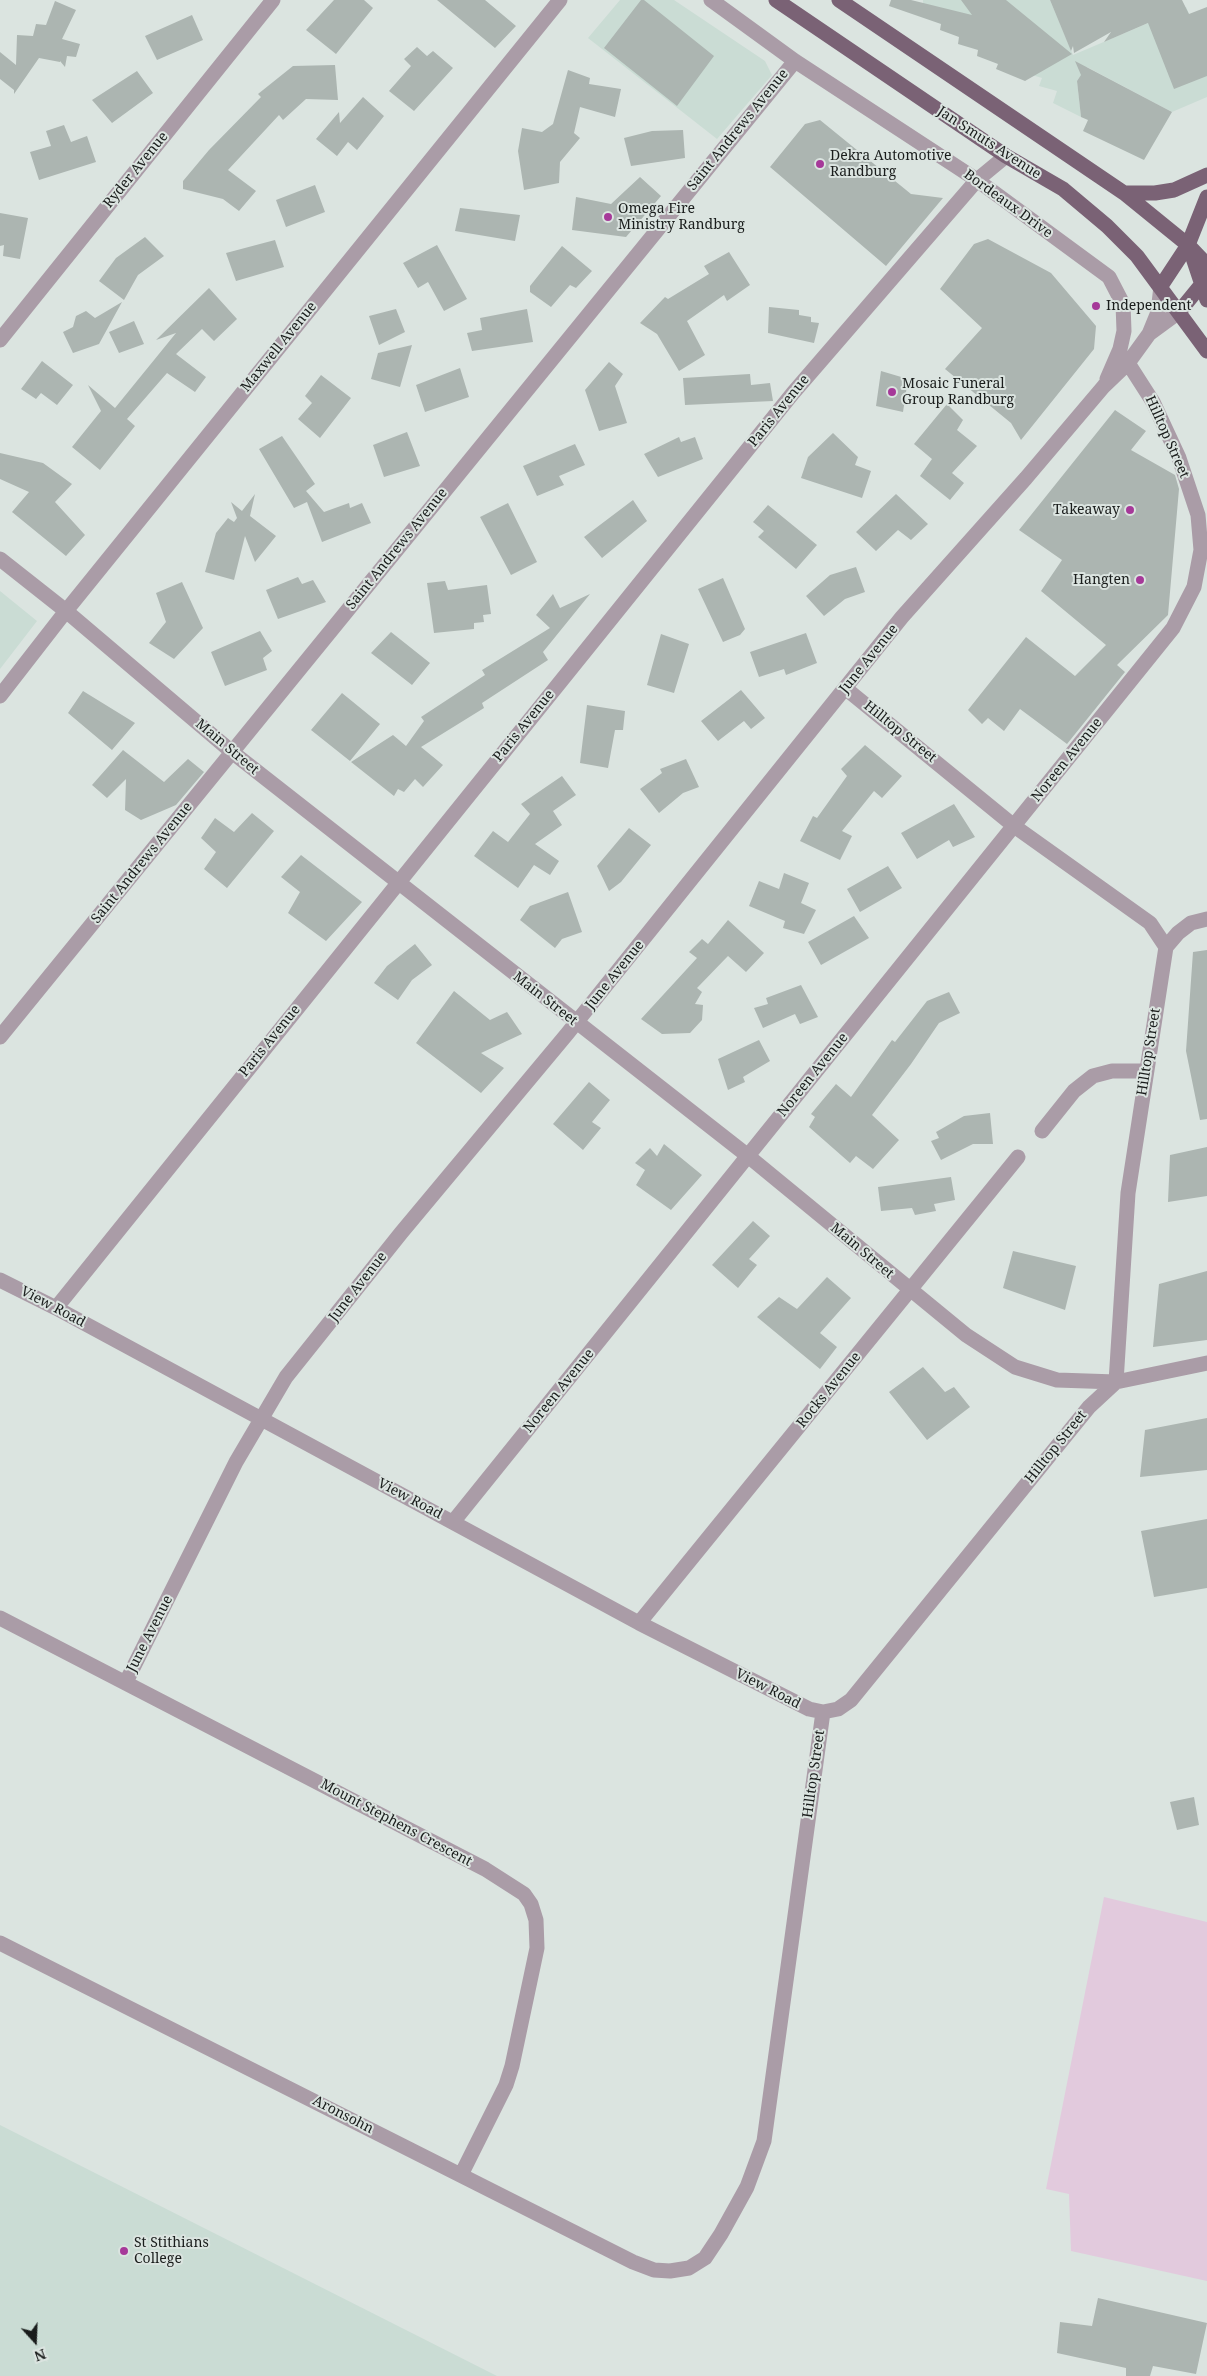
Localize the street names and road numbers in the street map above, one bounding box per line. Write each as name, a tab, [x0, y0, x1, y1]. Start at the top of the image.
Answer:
street label: Saint Andrews Avenue	[684, 66, 792, 194]
street label: Jan Smuts Avenue	[934, 103, 1044, 183]
street label: Ryder Avenue	[100, 129, 172, 211]
street label: Bordeaux Drive	[960, 166, 1056, 242]
street label: Maxwell Avenue	[238, 299, 320, 395]
street label: Paris Avenue	[745, 372, 813, 450]
street label: Hilltop Street	[1141, 393, 1193, 481]
street label: Saint Andrews Avenue	[343, 485, 451, 613]
street label: June Avenue	[836, 621, 902, 697]
street label: Paris Avenue	[490, 687, 558, 765]
street label: Hilltop Street	[860, 698, 940, 766]
street label: Noreen Avenue	[1028, 715, 1106, 805]
street label: Main Street	[192, 716, 262, 778]
street label: Saint Andrews Avenue	[88, 799, 196, 927]
street label: June Avenue	[582, 937, 648, 1013]
street label: Main Street	[509, 969, 581, 1029]
street label: Paris Avenue	[236, 1002, 304, 1080]
street label: Hilltop Street	[1134, 1007, 1164, 1097]
street label: Noreen Avenue	[774, 1030, 852, 1120]
street label: Main Street	[827, 1220, 897, 1282]
street label: June Avenue	[325, 1249, 391, 1325]
street label: View Road	[18, 1283, 88, 1331]
street label: Noreen Avenue	[520, 1346, 598, 1436]
street label: Rocks Avenue	[793, 1349, 865, 1431]
street label: Hilltop Street	[1022, 1407, 1090, 1487]
street label: View Road	[375, 1475, 445, 1523]
street label: June Avenue	[123, 1593, 177, 1675]
street label: View Road	[733, 1665, 803, 1713]
street label: Hilltop Street	[800, 1729, 828, 1819]
street label: Mount Stephens Crescent	[317, 1776, 475, 1870]
street label: Aronsohn	[310, 2093, 376, 2137]

